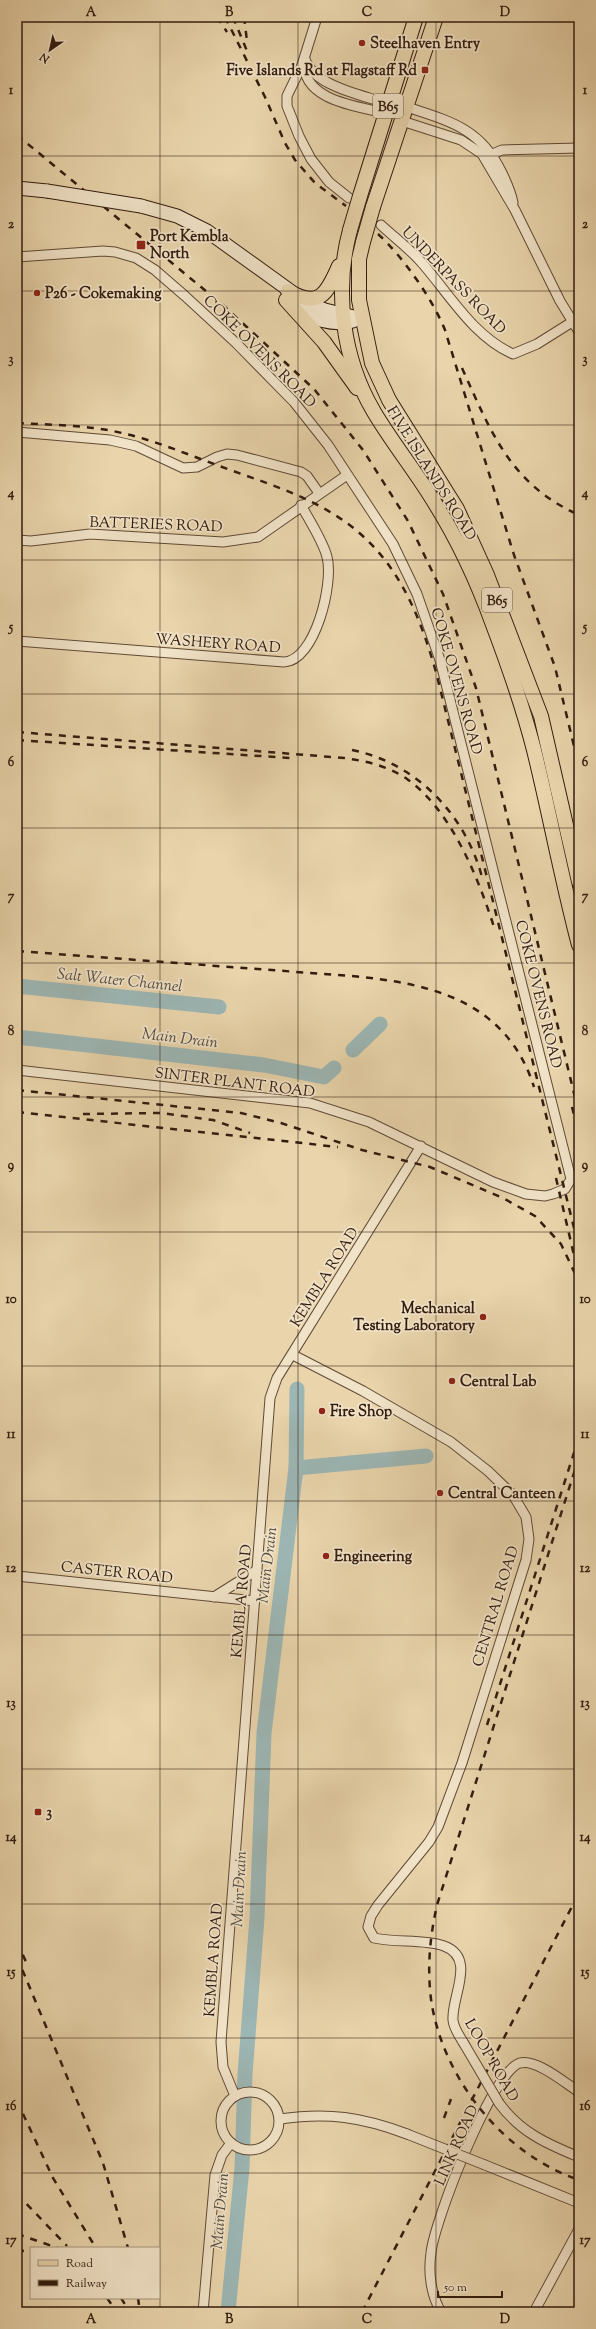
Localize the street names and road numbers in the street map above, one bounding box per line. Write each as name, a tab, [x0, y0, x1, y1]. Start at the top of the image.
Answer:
road number: B65	[373, 94, 403, 118]
street label: UNDERPASS ROAD	[396, 223, 510, 340]
street label: COKE OVENS ROAD	[198, 291, 320, 413]
street label: FIVE ISLANDS ROAD	[381, 402, 481, 545]
street label: BATTERIES ROAD	[89, 513, 223, 538]
road number: B65	[482, 588, 512, 612]
street label: COKE OVENS ROAD	[424, 605, 487, 758]
street label: WASHERY ROAD	[155, 630, 281, 659]
street label: COKE OVENS ROAD	[509, 918, 566, 1071]
street label: SINTER PLANT ROAD	[154, 1063, 316, 1104]
street label: KEMBLA ROAD	[286, 1224, 364, 1332]
street label: KEMBLA ROAD	[227, 1543, 258, 1659]
street label: CENTRAL ROAD	[468, 1543, 525, 1669]
street label: CASTER ROAD	[60, 1557, 174, 1590]
street label: KEMBLA ROAD	[200, 1902, 229, 2018]
street label: LOOP ROAD	[458, 2015, 523, 2106]
street label: LINK ROAD	[430, 2102, 485, 2189]

